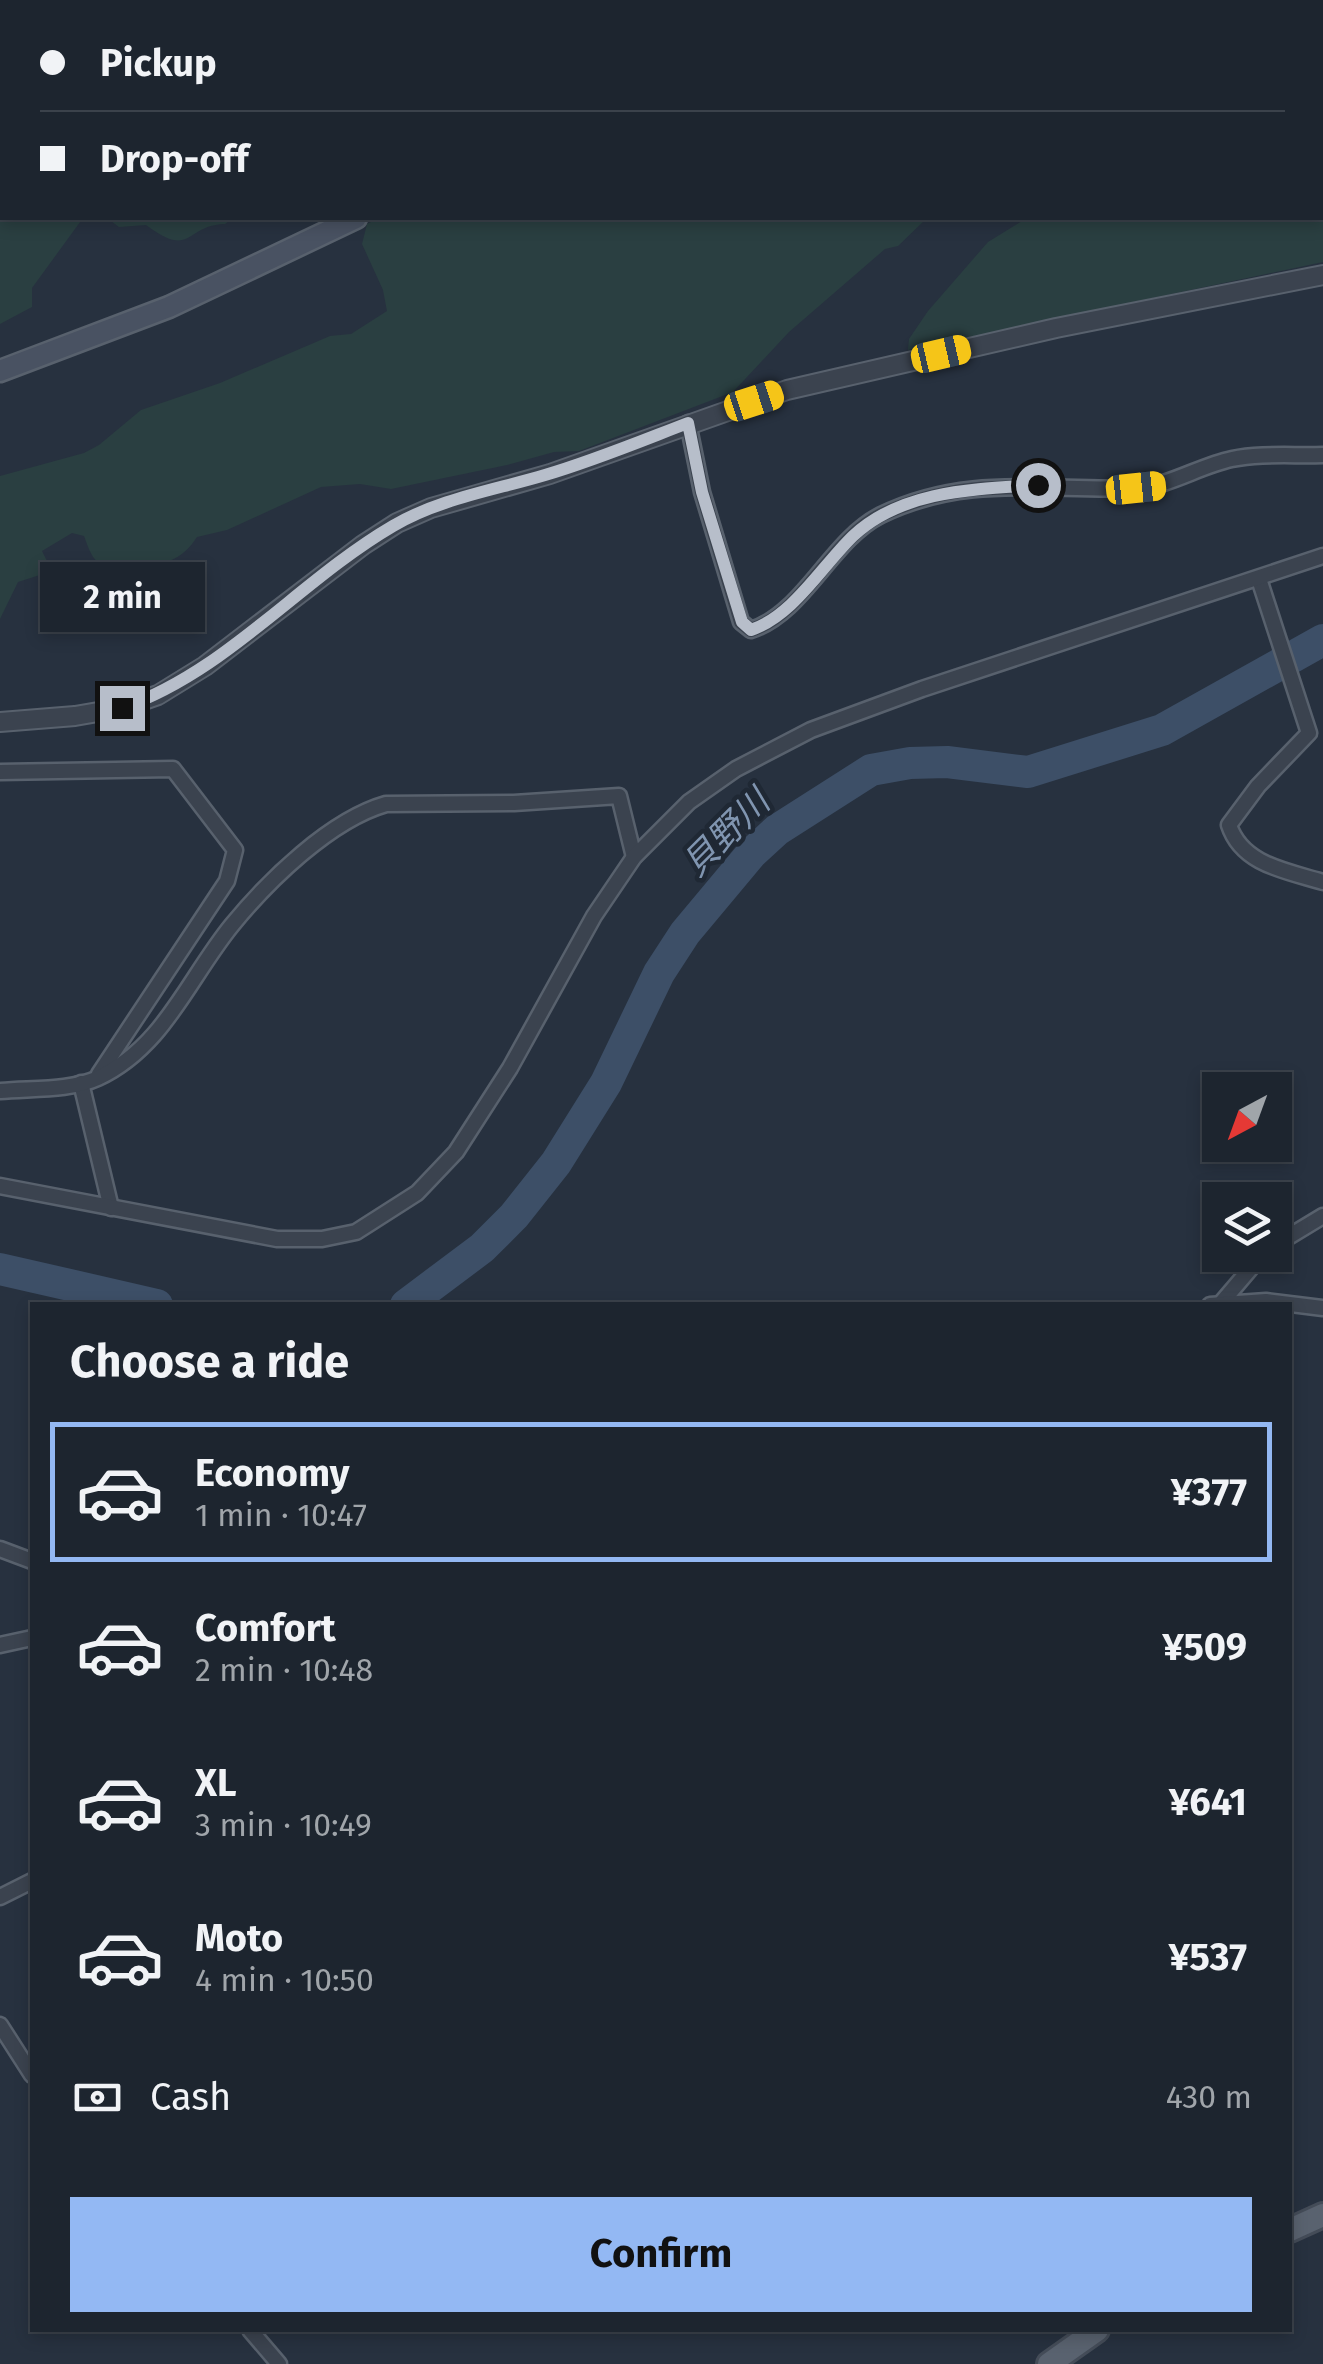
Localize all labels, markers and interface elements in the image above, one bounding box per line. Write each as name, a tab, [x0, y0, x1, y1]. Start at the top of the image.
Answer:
text: Pickup	[100, 40, 217, 86]
text: Drop-off	[100, 136, 248, 182]
car	[908, 333, 974, 375]
car	[721, 377, 787, 425]
route start	[1016, 463, 1061, 508]
car	[1105, 470, 1167, 506]
callout: 2 min	[39, 563, 204, 633]
text: 2 min	[83, 578, 162, 616]
route end	[100, 686, 145, 731]
water label: 貝野川	[674, 778, 781, 885]
north arrow	[1202, 1072, 1292, 1162]
map controls	[1202, 1072, 1292, 1272]
button: layers	[1202, 1182, 1292, 1272]
text: Choose a ride	[70, 1335, 349, 1389]
icon: car	[75, 1447, 165, 1537]
text: Economy	[195, 1450, 350, 1496]
text: ¥377	[1171, 1469, 1247, 1515]
text: 1 min · 10:47	[195, 1496, 367, 1534]
icon: car	[75, 1602, 165, 1692]
text: Comfort	[195, 1605, 336, 1651]
text: ¥509	[1162, 1624, 1247, 1670]
text: 2 min · 10:48	[195, 1651, 373, 1689]
icon: car	[75, 1757, 165, 1847]
text: XL	[195, 1760, 237, 1806]
text: ¥641	[1169, 1779, 1247, 1825]
text: 3 min · 10:49	[195, 1806, 372, 1844]
icon: car	[75, 1912, 165, 2002]
text: Moto	[195, 1915, 283, 1961]
text: ¥537	[1168, 1934, 1247, 1980]
text: 4 min · 10:50	[195, 1961, 374, 1999]
icon: cash	[70, 2070, 125, 2125]
text: Cash	[150, 2074, 231, 2120]
text: 430 m	[1166, 2078, 1252, 2116]
button: Confirm	[70, 2197, 1252, 2312]

